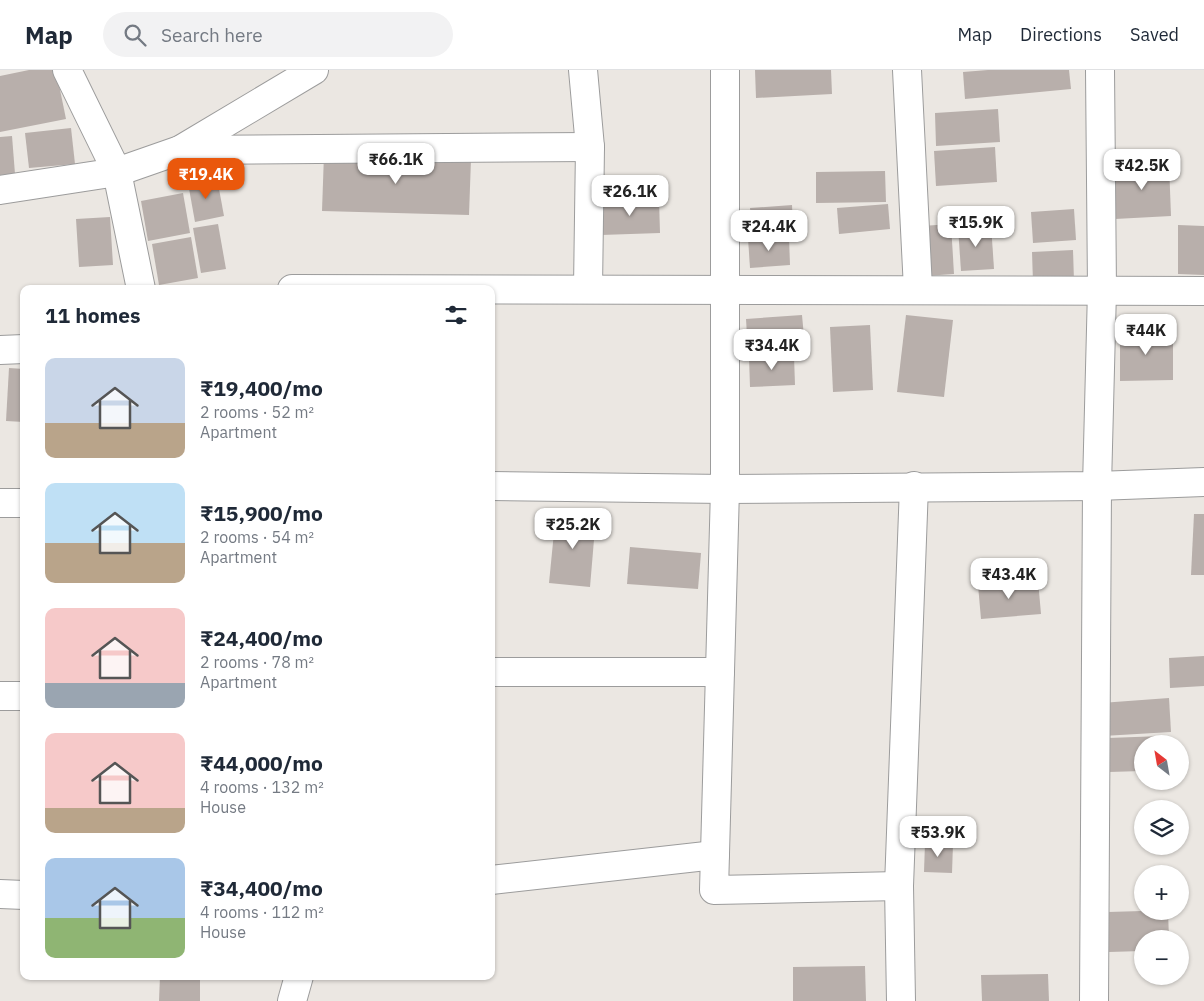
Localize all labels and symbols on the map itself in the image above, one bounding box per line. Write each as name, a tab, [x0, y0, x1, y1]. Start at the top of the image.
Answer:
pin: ₹66.1K	[355, 142, 437, 185]
pin: ₹42.5K	[1101, 148, 1183, 191]
pin: ₹19.4K	[165, 158, 247, 200]
pin: ₹26.1K	[589, 174, 671, 217]
pin: ₹15.9K	[935, 206, 1017, 248]
pin: ₹24.4K	[728, 210, 810, 252]
pin: ₹44K	[1116, 314, 1176, 356]
pin: ₹34.4K	[731, 328, 813, 371]
pin: ₹25.2K	[532, 508, 614, 550]
pin: ₹43.4K	[968, 558, 1050, 600]
north arrow	[1134, 735, 1189, 790]
pin: ₹53.9K	[897, 816, 979, 858]

